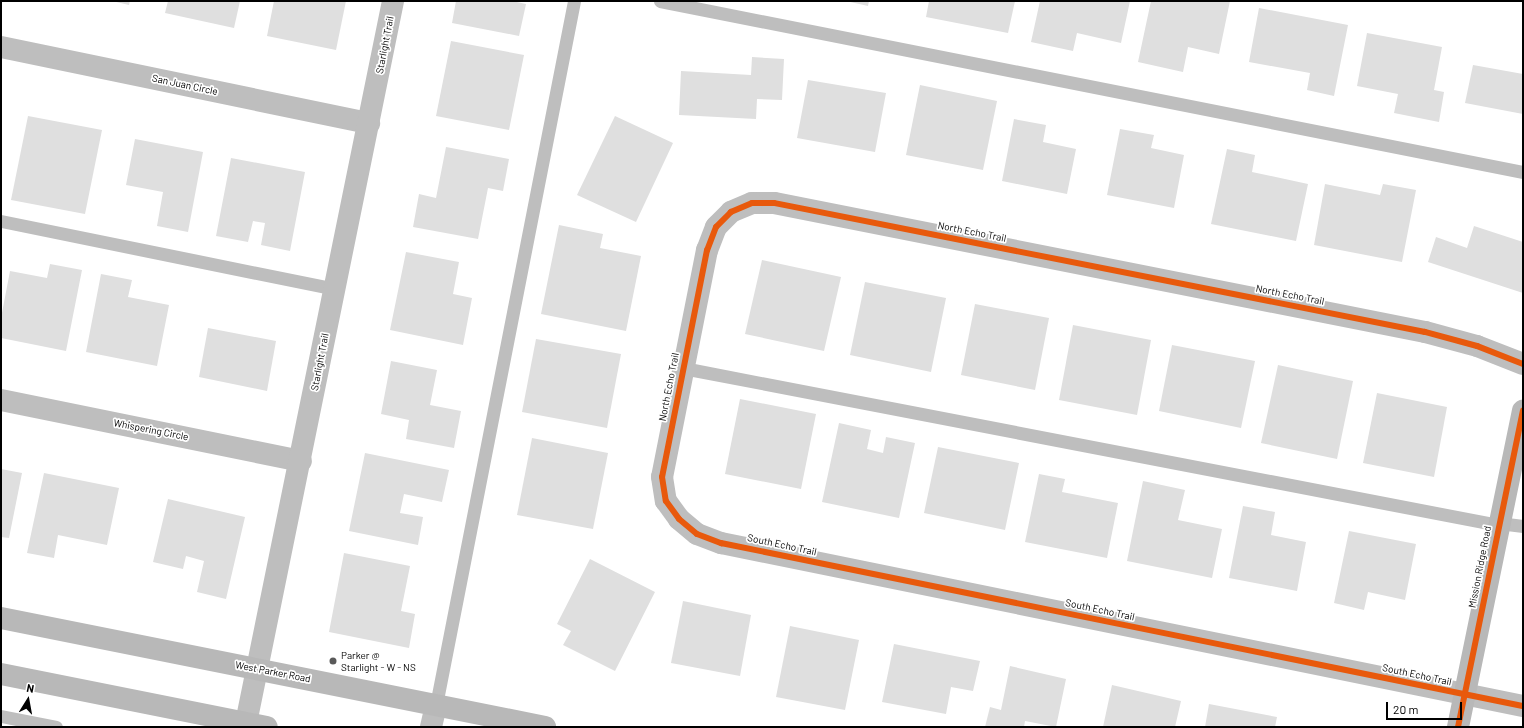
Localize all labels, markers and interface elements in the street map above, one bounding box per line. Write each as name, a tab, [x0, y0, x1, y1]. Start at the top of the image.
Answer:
street label: Starlight Trail	[374, 15, 396, 75]
street label: San Juan Circle	[151, 72, 219, 98]
street label: North Echo Trail	[937, 219, 1007, 245]
street label: North Echo Trail	[1255, 282, 1325, 308]
street label: Starlight Trail	[309, 332, 331, 392]
street label: North Echo Trail	[656, 352, 682, 422]
street label: Whispering Circle	[112, 417, 190, 443]
street label: Mission Ridge Road	[1466, 525, 1494, 609]
street label: South Echo Trail	[746, 532, 818, 558]
street label: South Echo Trail	[1064, 597, 1136, 623]
place label: Parker @ Starlight - W - NS	[341, 649, 416, 672]
marker: Parker @ Starlight - W - NS	[328, 656, 338, 666]
street label: West Parker Road	[234, 659, 312, 685]
street label: South Echo Trail	[1381, 662, 1453, 688]
north arrow	[8, 680, 48, 720]
text: N	[26, 681, 35, 695]
scale bar	[1388, 694, 1464, 720]
text: 20 m	[1393, 702, 1419, 716]

